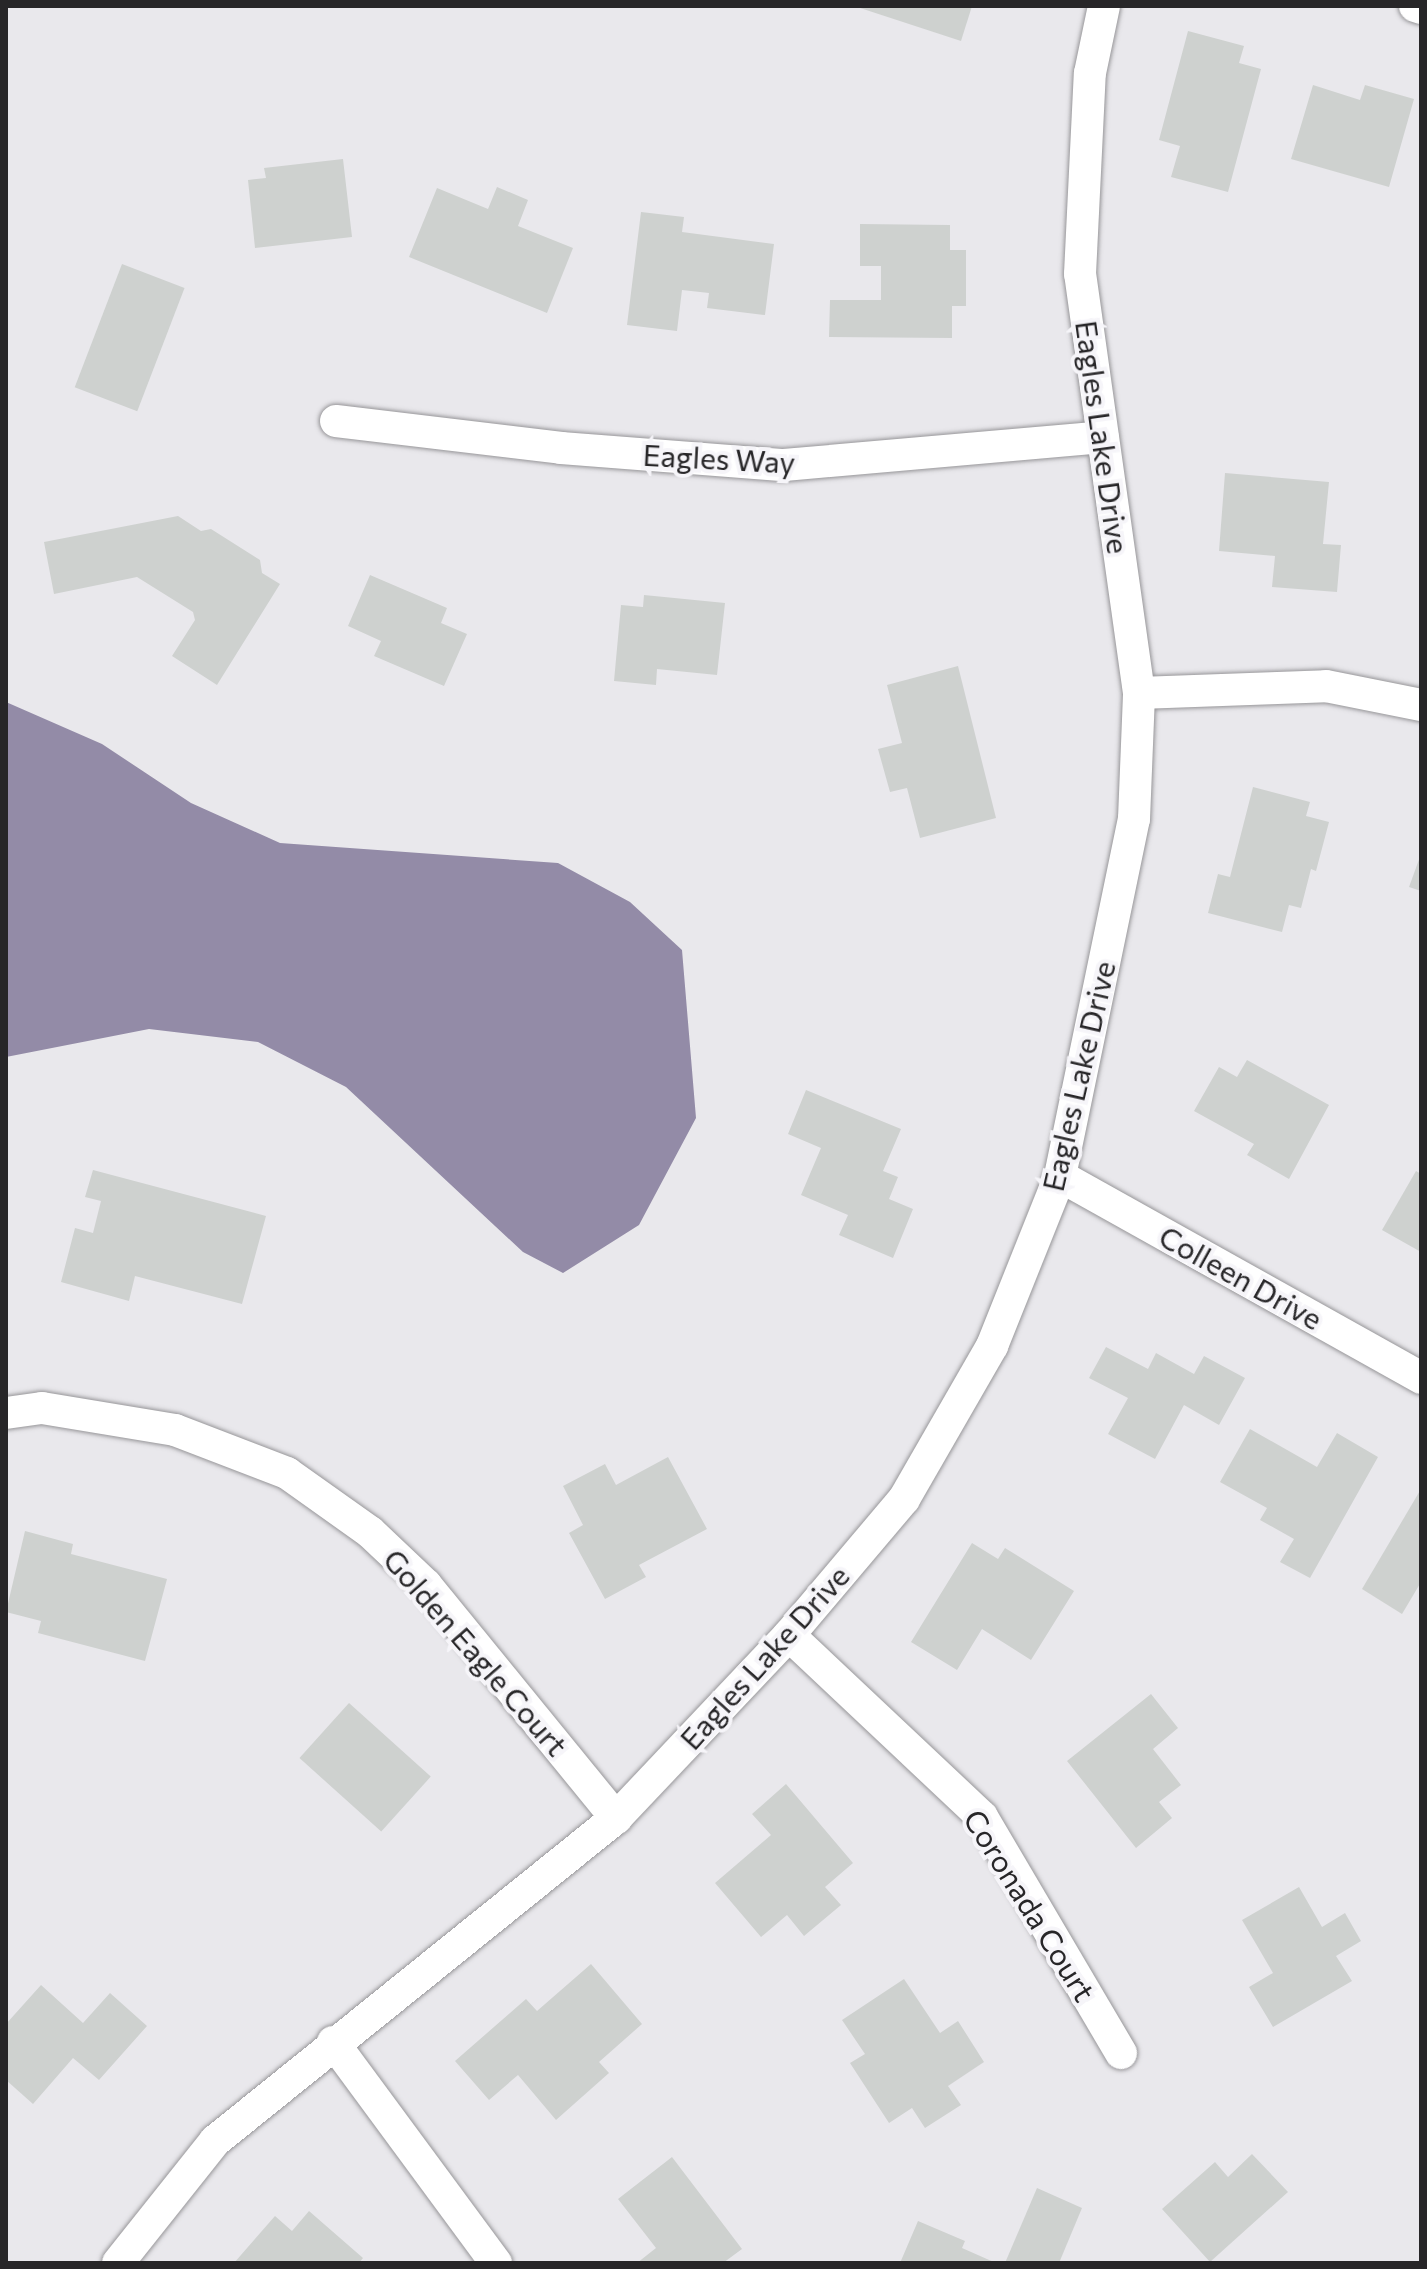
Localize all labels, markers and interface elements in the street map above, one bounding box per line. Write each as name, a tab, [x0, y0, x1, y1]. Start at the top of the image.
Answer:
street label: Eagles Lake Drive	[1069, 318, 1137, 556]
street label: Eagles Way	[642, 436, 796, 480]
street label: Eagles Lake Drive	[1034, 957, 1122, 1195]
street label: Colleen Drive	[1153, 1217, 1329, 1337]
street label: Golden Eagle Court	[376, 1541, 576, 1763]
street label: Eagles Lake Drive	[672, 1558, 856, 1756]
street label: Coronada Court	[957, 1803, 1103, 2007]

